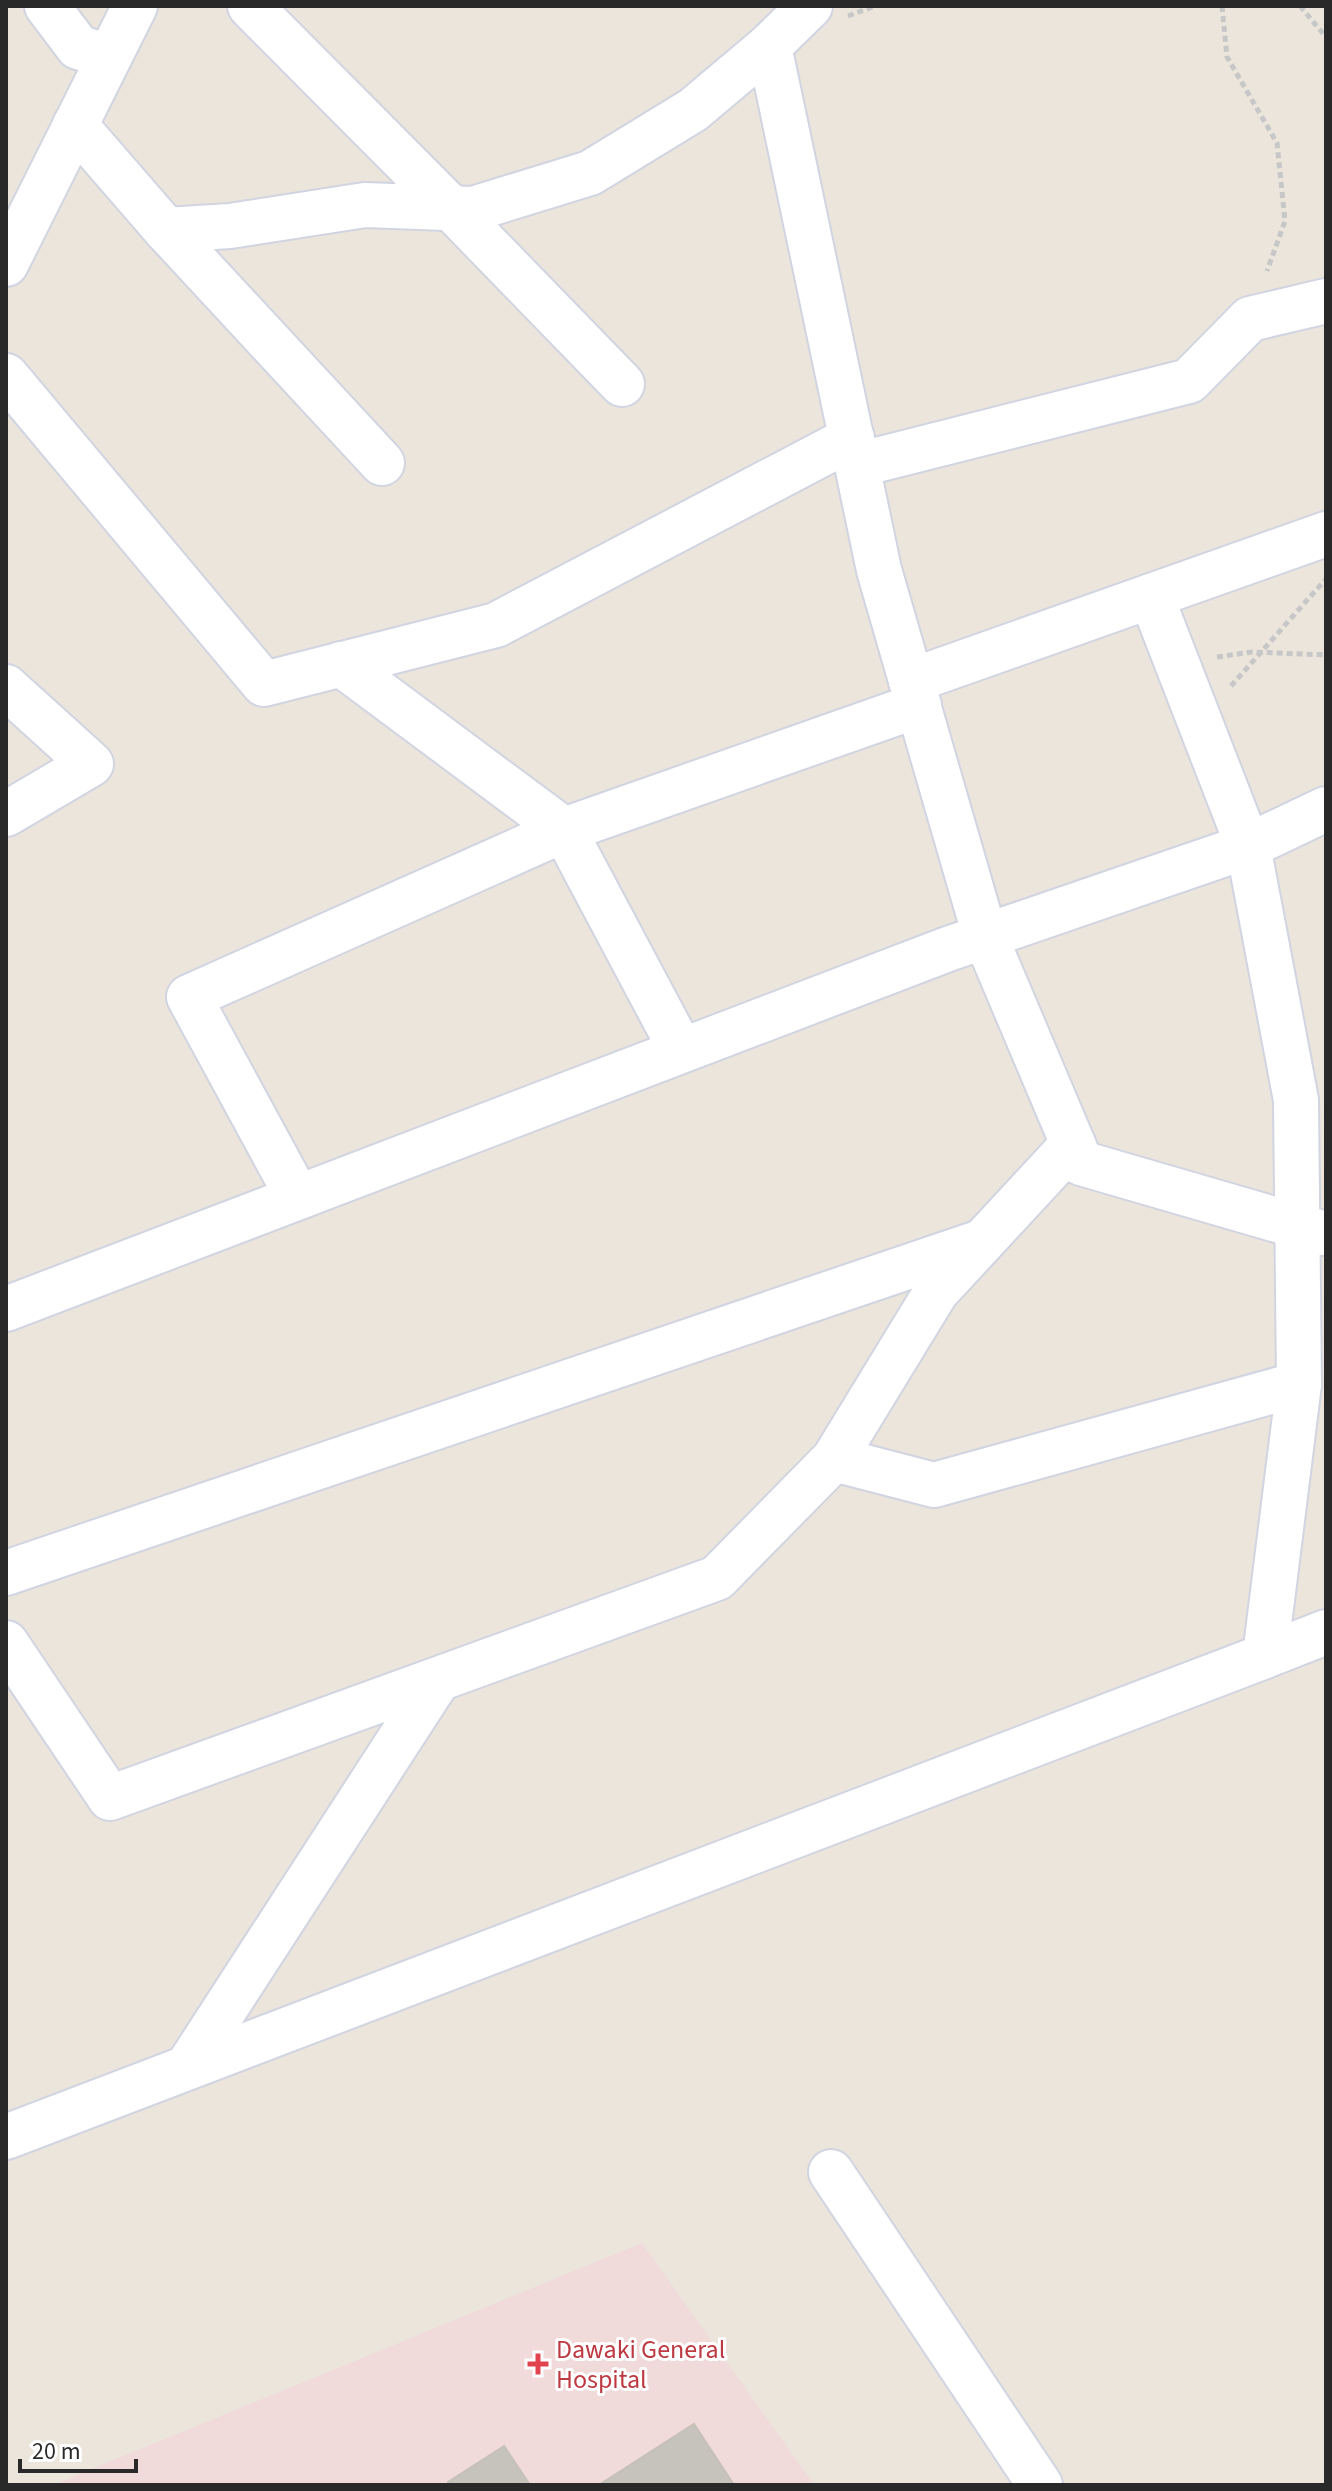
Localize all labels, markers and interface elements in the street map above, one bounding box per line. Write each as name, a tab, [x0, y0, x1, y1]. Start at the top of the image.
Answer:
place label: Dawaki General Hospital	[556, 2331, 725, 2398]
marker: Dawaki General Hospital	[527, 2353, 549, 2375]
scale bar	[20, 2423, 136, 2473]
text: 20 m	[32, 2434, 81, 2469]

